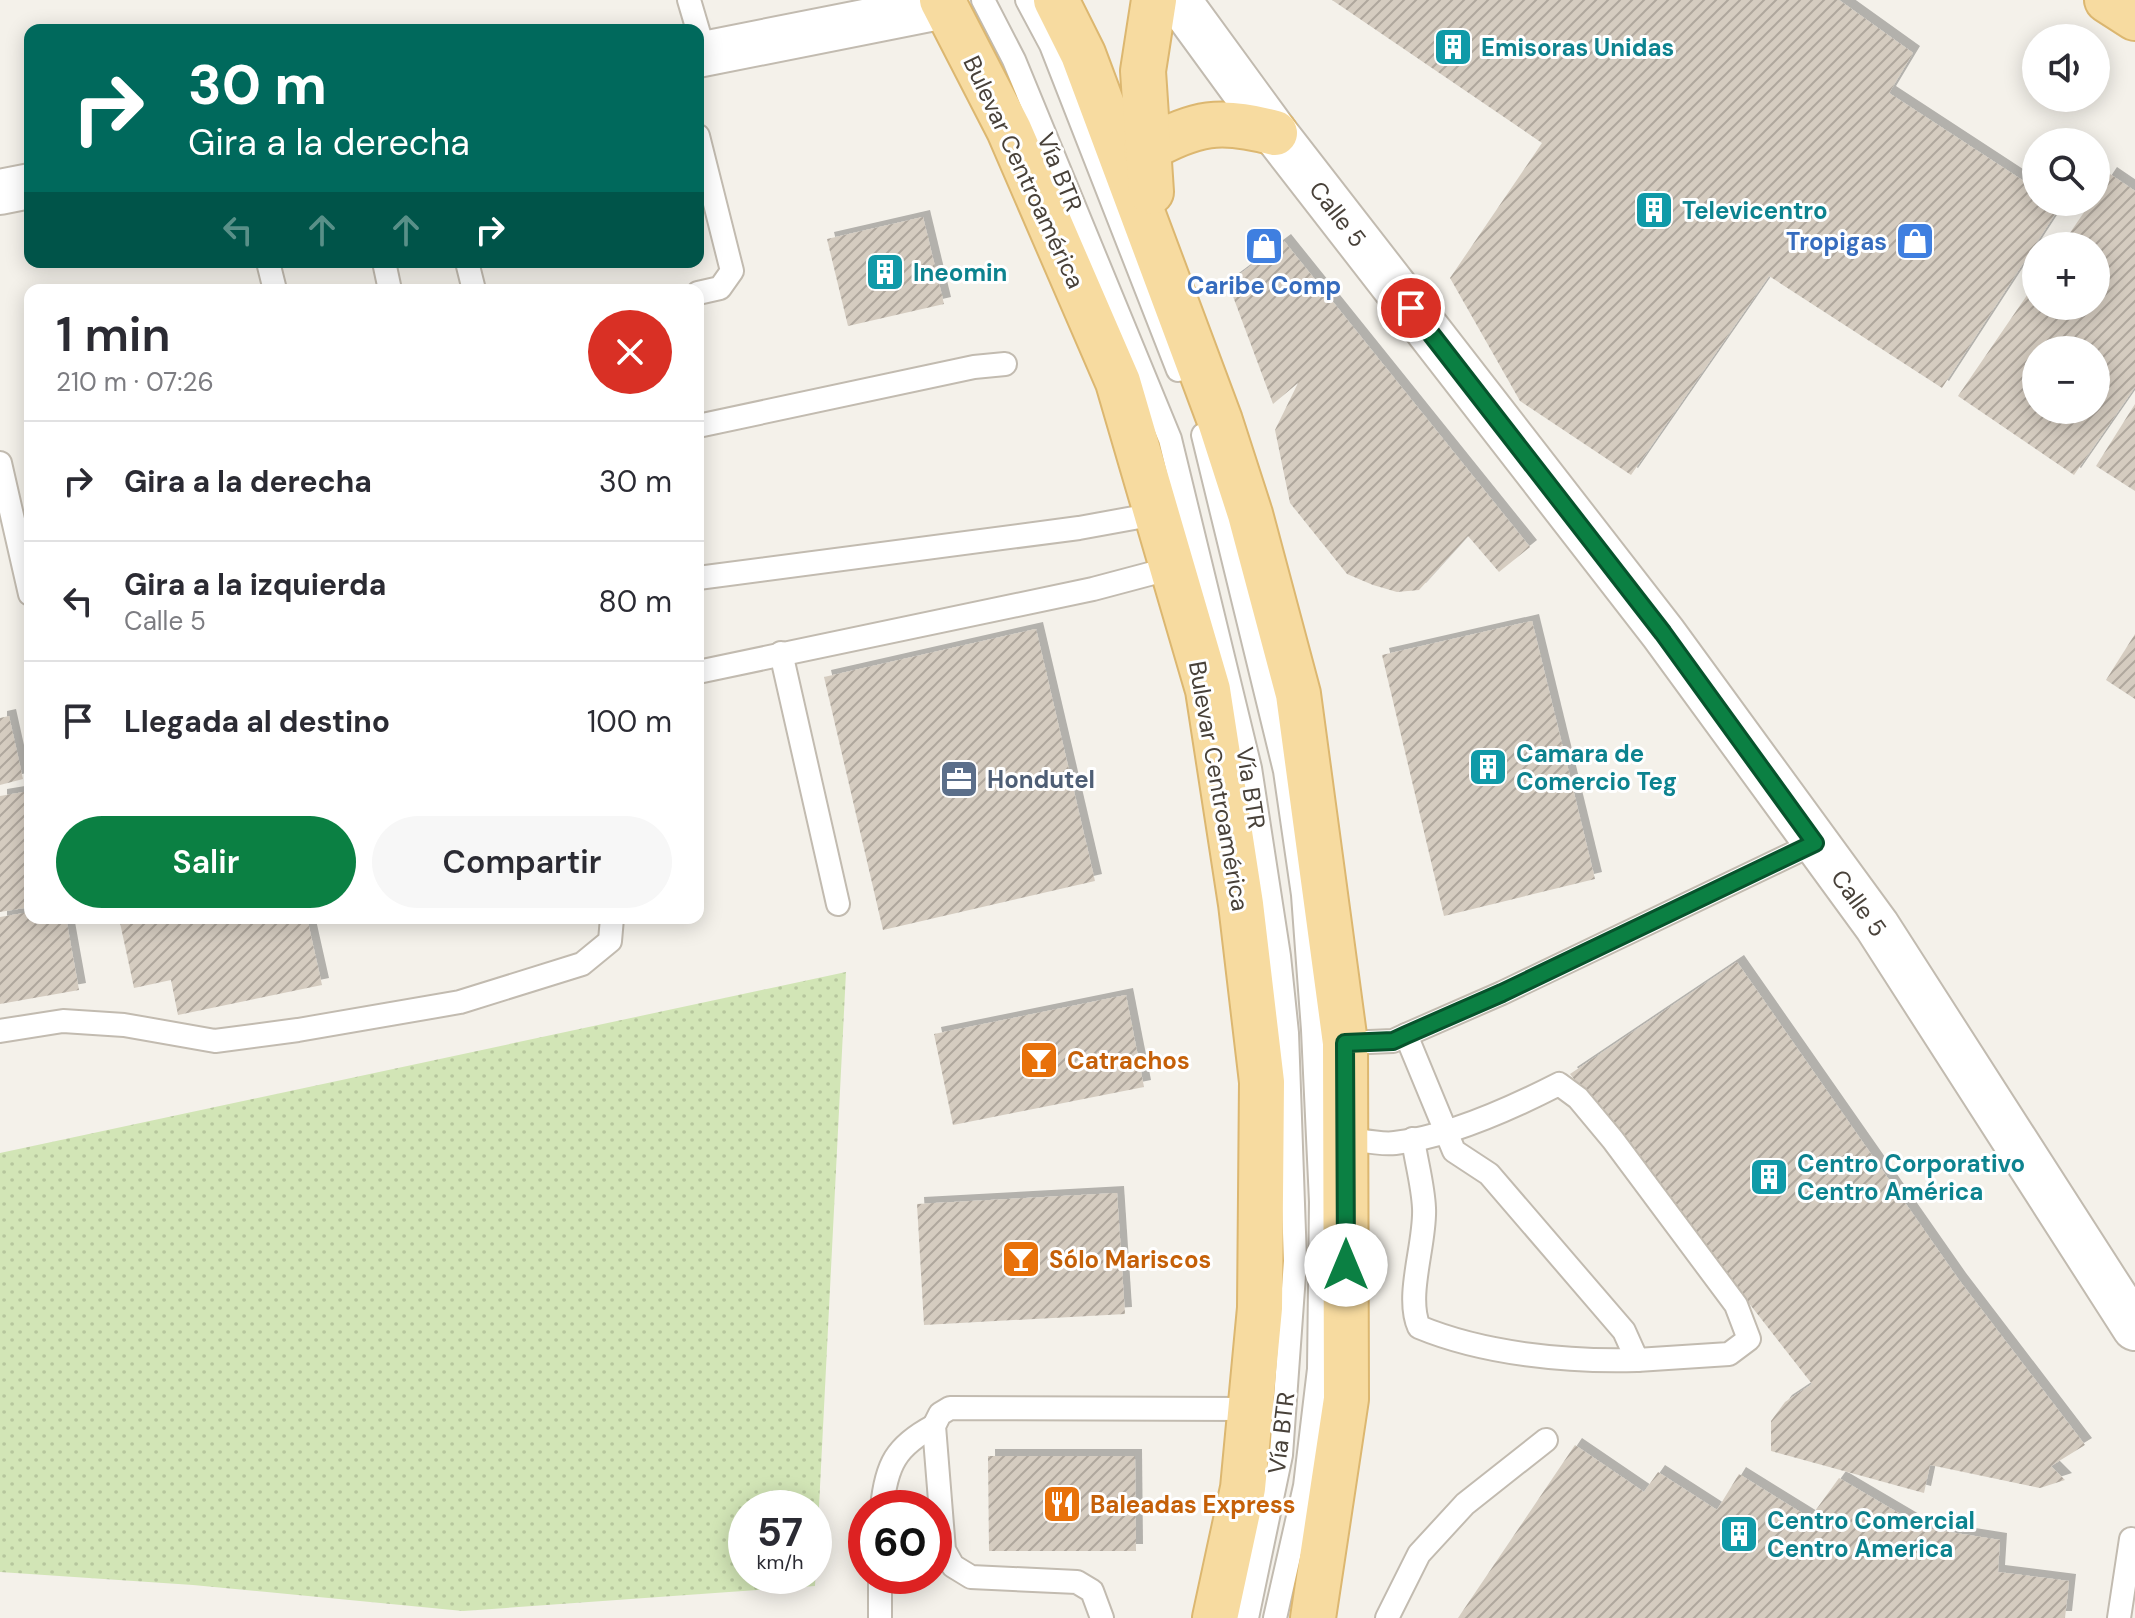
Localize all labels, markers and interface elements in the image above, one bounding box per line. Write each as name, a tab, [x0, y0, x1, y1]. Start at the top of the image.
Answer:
map controls	[2022, 24, 2110, 424]
button: sound	[2022, 24, 2110, 112]
building icon: Emisoras Unidas	[1432, 26, 1474, 68]
place label: Emisoras Unidas	[1481, 32, 1674, 63]
text: 30 m	[188, 48, 327, 121]
street label: Bulevar Centroamérica	[956, 51, 1092, 293]
icon: right	[56, 56, 160, 160]
text: Gira a la derecha	[188, 119, 470, 166]
street label: Vía BTR	[1030, 128, 1090, 216]
button: search	[2022, 128, 2110, 216]
street label: Calle 5	[1303, 175, 1373, 253]
building icon: Televicentro	[1633, 189, 1675, 231]
place label: Televicentro	[1682, 195, 1828, 226]
icon: left	[216, 208, 260, 252]
icon: ahead	[300, 208, 344, 252]
icon: ahead	[384, 208, 428, 252]
icon: right	[468, 208, 512, 252]
shop icon: Tropigas	[1894, 220, 1936, 262]
shop icon: Caribe Comp	[1243, 225, 1285, 267]
place label: Tropigas	[1786, 226, 1887, 257]
button: +	[2022, 232, 2110, 320]
building icon: Ineomin	[864, 251, 906, 293]
place label: Ineomin	[913, 257, 1007, 288]
place label: Caribe Comp	[1187, 270, 1341, 301]
pin	[1377, 274, 1445, 342]
icon: arrive	[1389, 286, 1433, 330]
text: 1 min	[56, 303, 171, 366]
button: close	[588, 310, 672, 394]
button: −	[2022, 336, 2110, 424]
text: 210 m · 07:26	[56, 365, 214, 399]
icon: right	[56, 459, 100, 503]
text: Gira a la derecha	[124, 462, 372, 501]
text: 30 m	[599, 462, 672, 501]
text: Gira a la izquierda	[124, 565, 386, 604]
icon: left	[56, 579, 100, 623]
text: 80 m	[599, 582, 672, 621]
text: Calle 5	[124, 604, 206, 638]
street label: Bulevar Centroamérica	[1182, 659, 1256, 913]
icon: arrive	[56, 699, 100, 743]
text: Llegada al destino	[124, 702, 390, 741]
text: 100 m	[587, 702, 672, 741]
place label: Camara de Comercio Teg	[1516, 738, 1677, 797]
street label: Vía BTR	[1229, 745, 1273, 831]
building icon: Camara de Comercio Teg	[1467, 746, 1509, 788]
office icon: Hondutel	[938, 758, 980, 800]
place label: Hondutel	[987, 764, 1095, 795]
button: Salir	[56, 816, 356, 908]
button: Compartir	[372, 816, 672, 908]
street label: Calle 5	[1824, 863, 1894, 943]
bar icon: Catrachos	[1018, 1039, 1060, 1081]
place label: Catrachos	[1067, 1045, 1190, 1076]
place label: Centro Corporativo Centro América	[1797, 1148, 2025, 1207]
building icon: Centro Corporativo Centro América	[1748, 1156, 1790, 1198]
position arrow	[1304, 1223, 1388, 1307]
bar icon: Sólo Mariscos	[1000, 1238, 1042, 1280]
place label: Sólo Mariscos	[1049, 1244, 1211, 1275]
street label: Vía BTR	[1261, 1390, 1301, 1476]
restaurant icon: Baleadas Express	[1041, 1483, 1083, 1525]
place label: Baleadas Express	[1090, 1489, 1296, 1520]
speed limit sign: 60	[848, 1490, 952, 1594]
place label: Centro Comercial Centro America	[1767, 1505, 1975, 1564]
text: 57	[757, 1506, 803, 1558]
building icon: Centro Comercial Centro America	[1718, 1513, 1760, 1555]
text: km/h	[756, 1549, 804, 1575]

